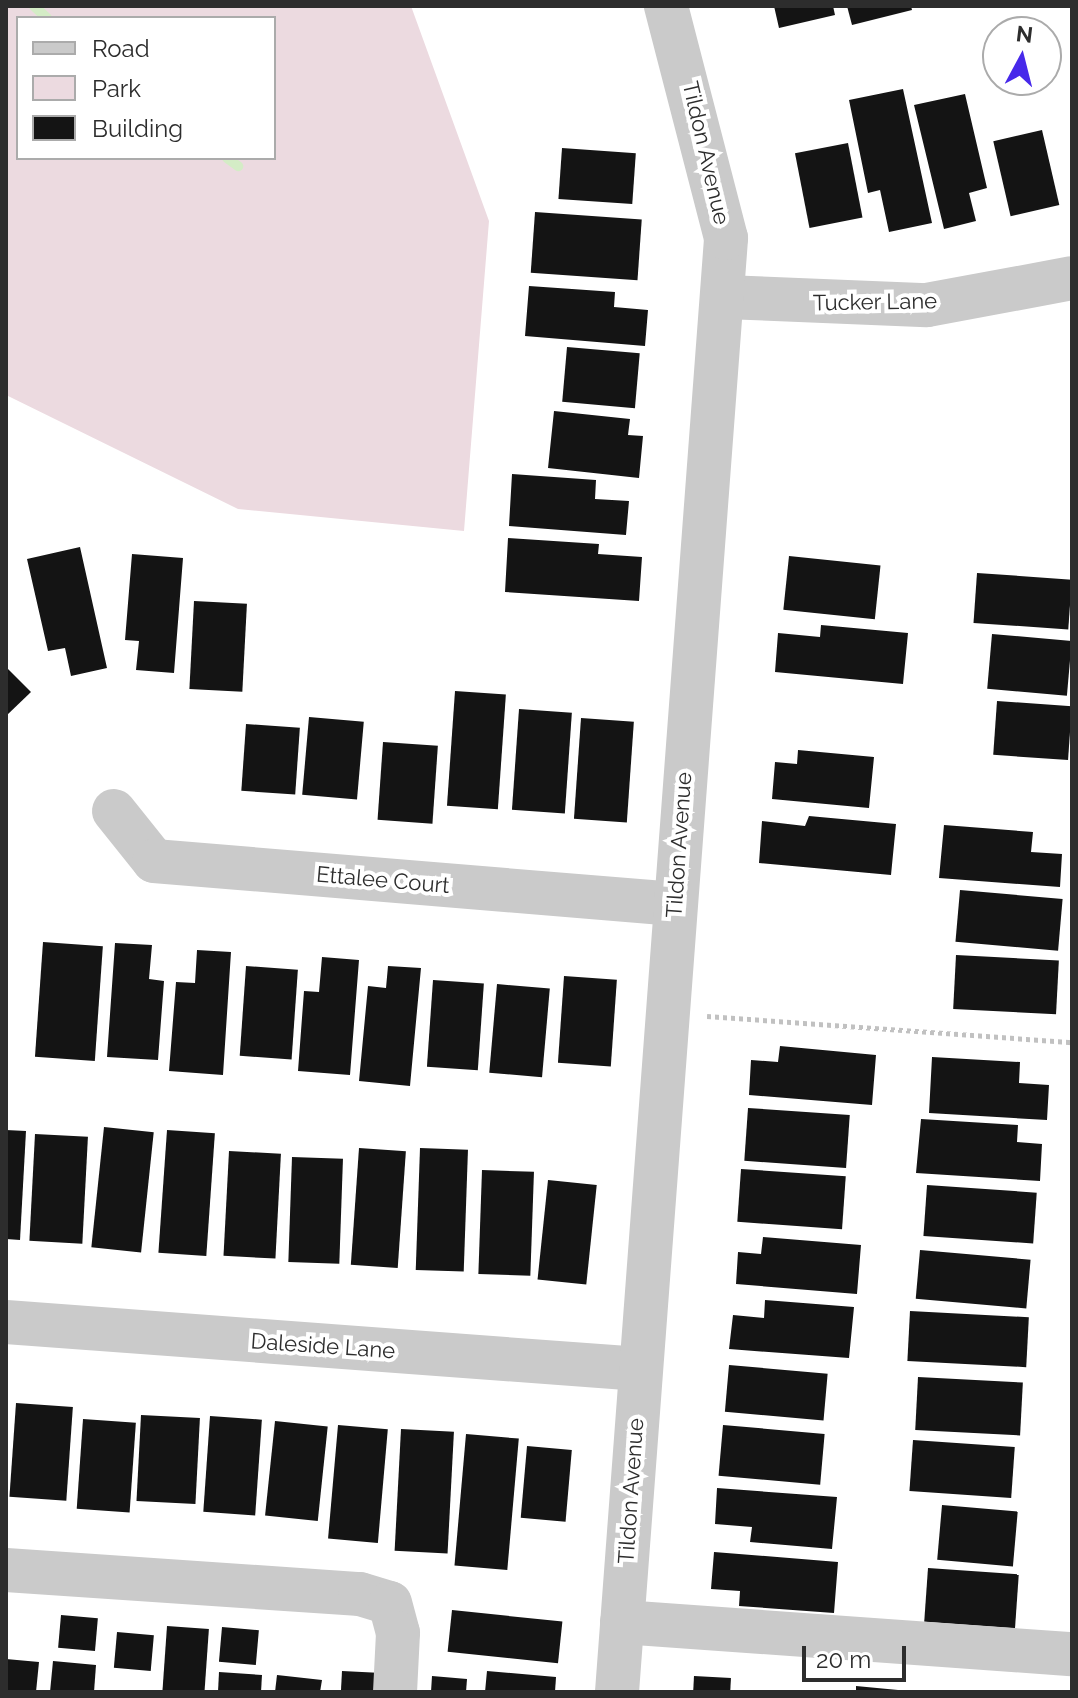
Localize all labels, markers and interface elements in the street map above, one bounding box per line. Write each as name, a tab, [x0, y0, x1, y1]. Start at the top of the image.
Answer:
legend	[16, 16, 276, 160]
north arrow	[982, 16, 1062, 96]
text: N	[1015, 20, 1035, 48]
text: Road	[92, 34, 150, 63]
text: Park	[92, 74, 141, 103]
street label: Tildon Avenue	[677, 79, 735, 227]
text: Building	[92, 114, 183, 143]
street label: Tucker Lane	[812, 288, 938, 316]
street label: Tildon Avenue	[661, 771, 697, 919]
street label: Ettalee Court	[315, 861, 451, 899]
street label: Daleside Lane	[250, 1328, 396, 1364]
street label: Tildon Avenue	[613, 1417, 649, 1565]
scale bar	[806, 1630, 910, 1680]
text: 20 m	[816, 1645, 871, 1674]

